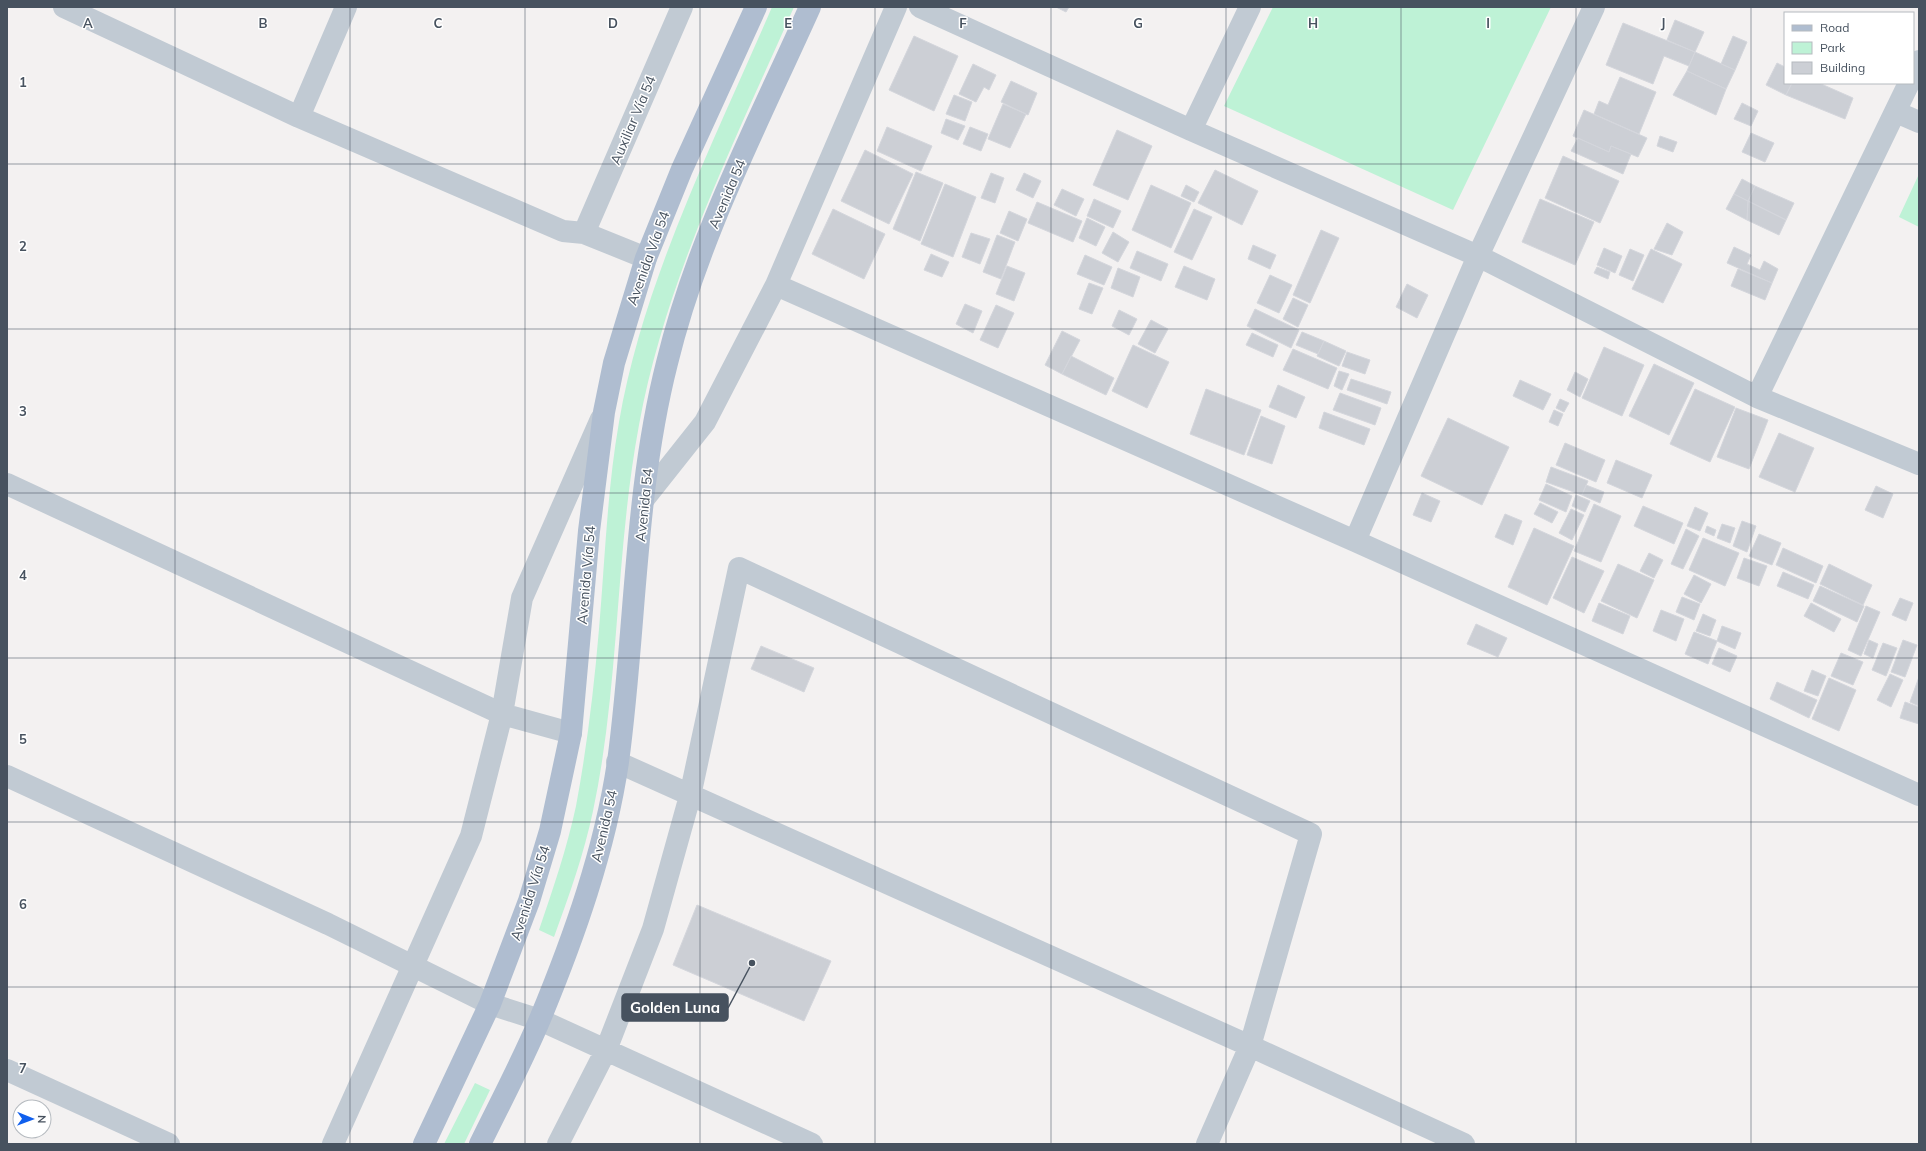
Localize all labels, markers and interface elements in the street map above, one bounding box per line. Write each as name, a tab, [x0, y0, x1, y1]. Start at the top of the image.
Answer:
legend	[1784, 12, 1914, 84]
text: A	[83, 15, 93, 31]
text: B	[259, 15, 268, 31]
text: C	[434, 15, 443, 31]
text: D	[608, 15, 618, 31]
text: E	[784, 15, 792, 31]
text: F	[959, 15, 967, 31]
text: G	[1133, 15, 1143, 31]
text: H	[1308, 15, 1318, 31]
text: I	[1486, 15, 1490, 31]
text: J	[1661, 15, 1665, 31]
text: Road	[1820, 20, 1849, 35]
text: Park	[1820, 40, 1846, 55]
text: Building	[1820, 60, 1865, 75]
street label: Auxiliar Vía 54	[606, 72, 660, 167]
text: 1	[19, 74, 27, 90]
street label: Avenida 54	[704, 156, 750, 231]
street label: Avenida Vía 54	[623, 208, 674, 308]
text: 2	[19, 238, 27, 254]
text: 3	[19, 403, 27, 419]
street label: Avenida 54	[631, 467, 657, 543]
street label: Avenida Vía 54	[573, 524, 599, 625]
text: 4	[19, 567, 27, 583]
text: 5	[19, 731, 27, 747]
street label: Avenida 54	[587, 788, 621, 864]
street label: Avenida Vía 54	[506, 843, 554, 943]
text: 6	[19, 896, 27, 912]
callout: Golden Luna	[622, 994, 728, 1021]
text: Golden Luna	[630, 998, 720, 1017]
text: 7	[19, 1060, 27, 1076]
north arrow	[12, 1099, 52, 1139]
text: N	[35, 1115, 49, 1123]

